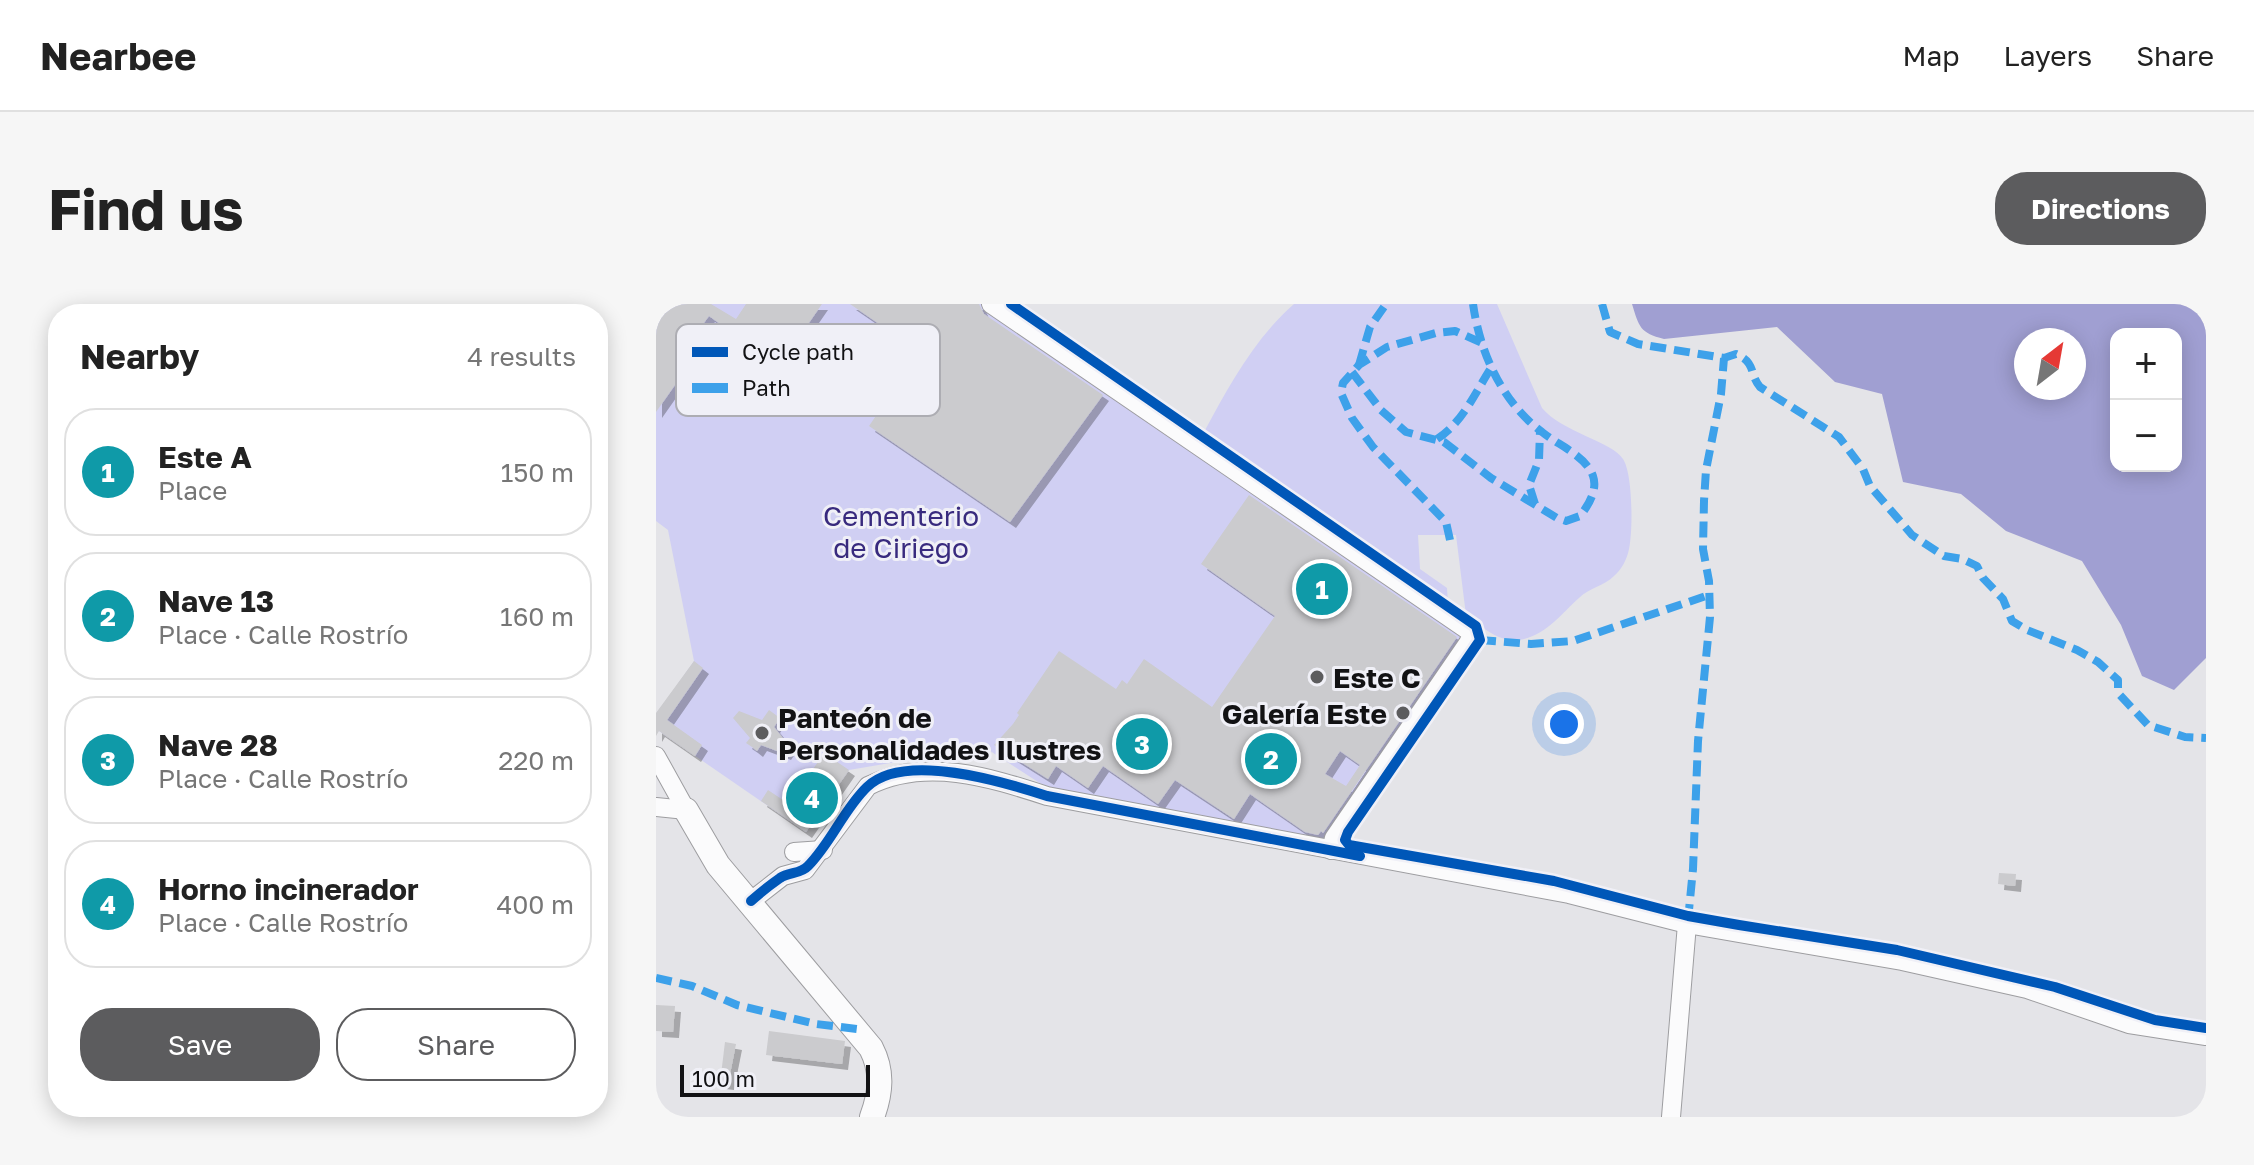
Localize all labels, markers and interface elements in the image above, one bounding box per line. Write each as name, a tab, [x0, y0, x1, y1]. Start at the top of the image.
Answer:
text: Nearbee	[40, 33, 196, 78]
text: Map	[1902, 39, 1960, 72]
text: Layers	[2004, 39, 2092, 72]
text: Share	[2136, 39, 2214, 72]
button: Directions	[1995, 172, 2206, 245]
text: Find us	[48, 175, 244, 242]
legend	[676, 324, 940, 416]
north arrow	[2014, 328, 2086, 400]
map controls	[2110, 328, 2182, 472]
button: +	[2110, 328, 2182, 400]
text: Nearby	[80, 336, 200, 376]
text: Cycle path	[742, 338, 854, 365]
text: 4 results	[467, 341, 576, 372]
text: Path	[742, 374, 791, 401]
button: −	[2110, 400, 2182, 472]
text: Este A	[158, 439, 252, 475]
text: 1	[101, 457, 115, 488]
text: 150 m	[501, 457, 574, 488]
text: Place	[158, 475, 227, 506]
park label: Cementerio de Ciriego	[823, 499, 979, 564]
pin: 1	[1296, 559, 1348, 619]
text: Nave 13	[158, 583, 274, 619]
text: 2	[100, 601, 116, 632]
text: 160 m	[500, 601, 574, 632]
text: Place · Calle Rostrío	[158, 619, 408, 650]
place label: Este C	[1333, 661, 1421, 694]
marker: Este C	[1308, 668, 1326, 686]
place label: Galería Este	[1222, 697, 1387, 730]
place label: Panteón de Personalidades Ilustres	[778, 701, 1102, 766]
marker: Galería Este	[1394, 704, 1412, 722]
your location	[1544, 704, 1584, 744]
pin: 3	[1116, 714, 1168, 774]
marker: Panteón de Personalidades Ilustres	[753, 724, 771, 742]
text: Nave 28	[158, 727, 278, 763]
pin: 2	[1245, 729, 1297, 789]
text: 3	[100, 745, 116, 776]
text: 220 m	[498, 745, 574, 776]
text: Place · Calle Rostrío	[158, 763, 408, 794]
pin: 4	[786, 768, 838, 828]
text: Horno incinerador	[158, 871, 419, 907]
text: 4	[100, 889, 116, 920]
text: 400 m	[496, 889, 574, 920]
text: Place · Calle Rostrío	[158, 907, 408, 938]
button: Save	[80, 1008, 320, 1081]
button: Share	[336, 1008, 576, 1081]
scale bar	[680, 1061, 870, 1097]
text: 100 m	[692, 1065, 755, 1092]

